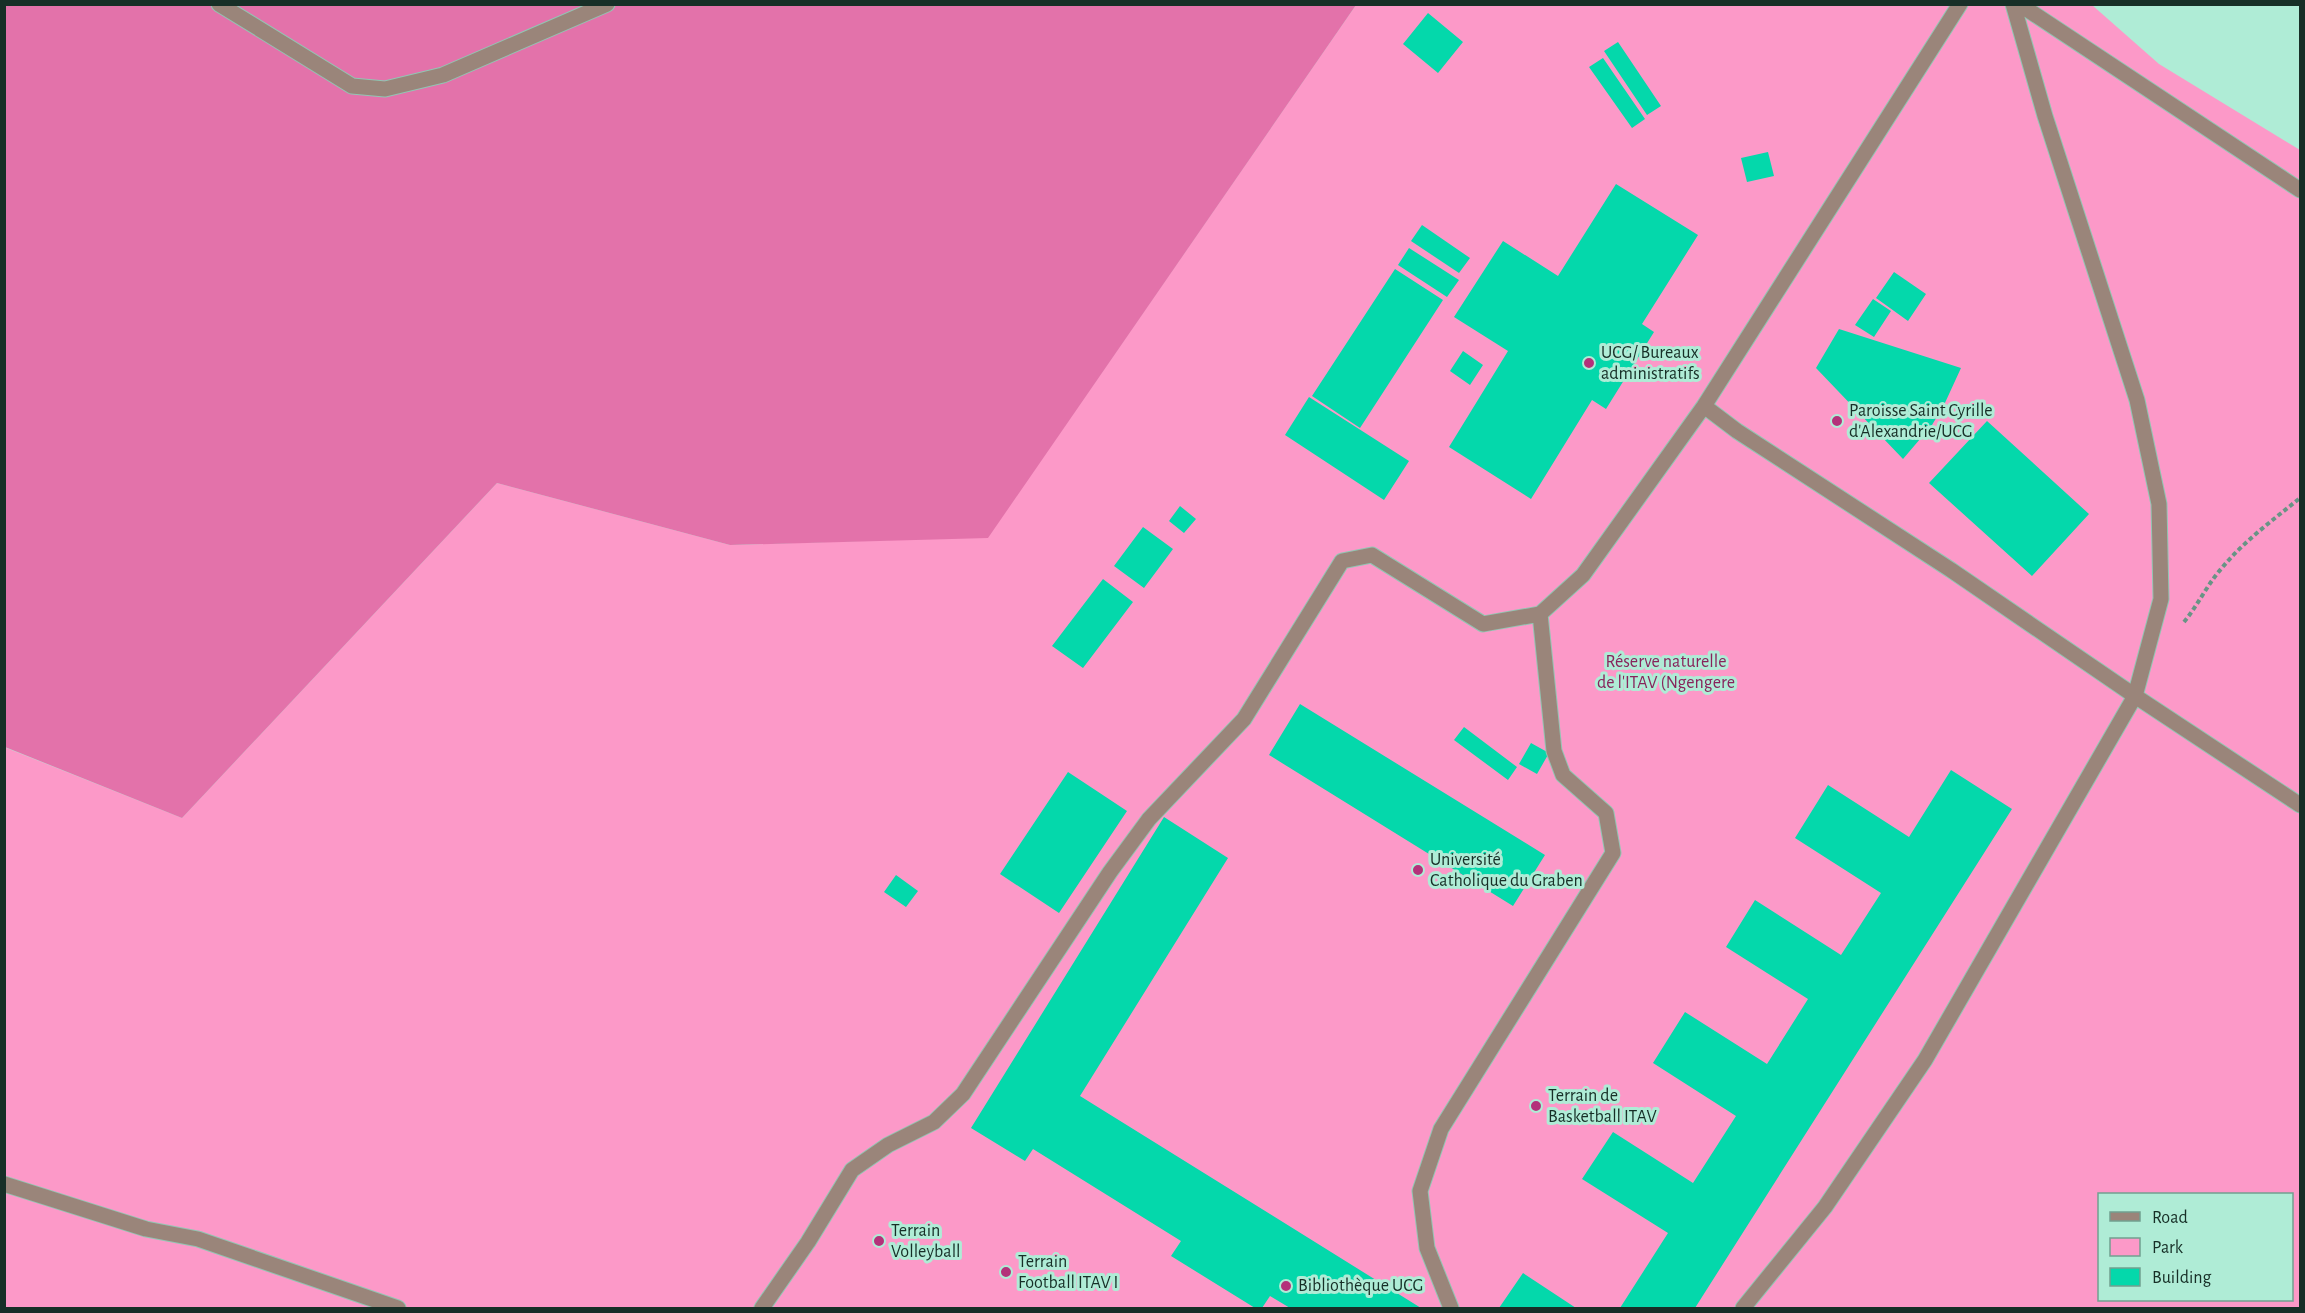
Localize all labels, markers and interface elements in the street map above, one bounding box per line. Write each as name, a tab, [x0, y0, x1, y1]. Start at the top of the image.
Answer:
place label: UCG/ Bureaux administratifs	[1601, 344, 1700, 383]
marker: UCG/ Bureaux administratifs	[1582, 356, 1596, 370]
place label: Paroisse Saint Cyrille d'Alexandrie/UCG	[1849, 402, 1993, 441]
marker: Paroisse Saint Cyrille d'Alexandrie/UCG	[1830, 414, 1844, 428]
park label: Réserve naturelle de l'ITAV (Ngengere	[1597, 653, 1735, 692]
place label: Université Catholique du Graben	[1430, 851, 1583, 890]
marker: Université Catholique du Graben	[1411, 863, 1425, 877]
place label: Terrain de Basketball ITAV	[1548, 1087, 1657, 1126]
marker: Terrain de Basketball ITAV	[1529, 1099, 1543, 1113]
legend	[2098, 1193, 2293, 1301]
text: Road	[2152, 1209, 2188, 1227]
place label: Terrain Volleyball	[891, 1222, 961, 1261]
marker: Terrain Volleyball	[872, 1234, 886, 1248]
text: Park	[2152, 1239, 2184, 1257]
place label: Terrain Football ITAV I	[1018, 1253, 1118, 1292]
marker: Terrain Football ITAV I	[999, 1265, 1013, 1279]
text: Building	[2152, 1269, 2212, 1287]
place label: Bibliothèque UCG	[1298, 1277, 1423, 1295]
marker: Bibliothèque UCG	[1279, 1279, 1293, 1293]

